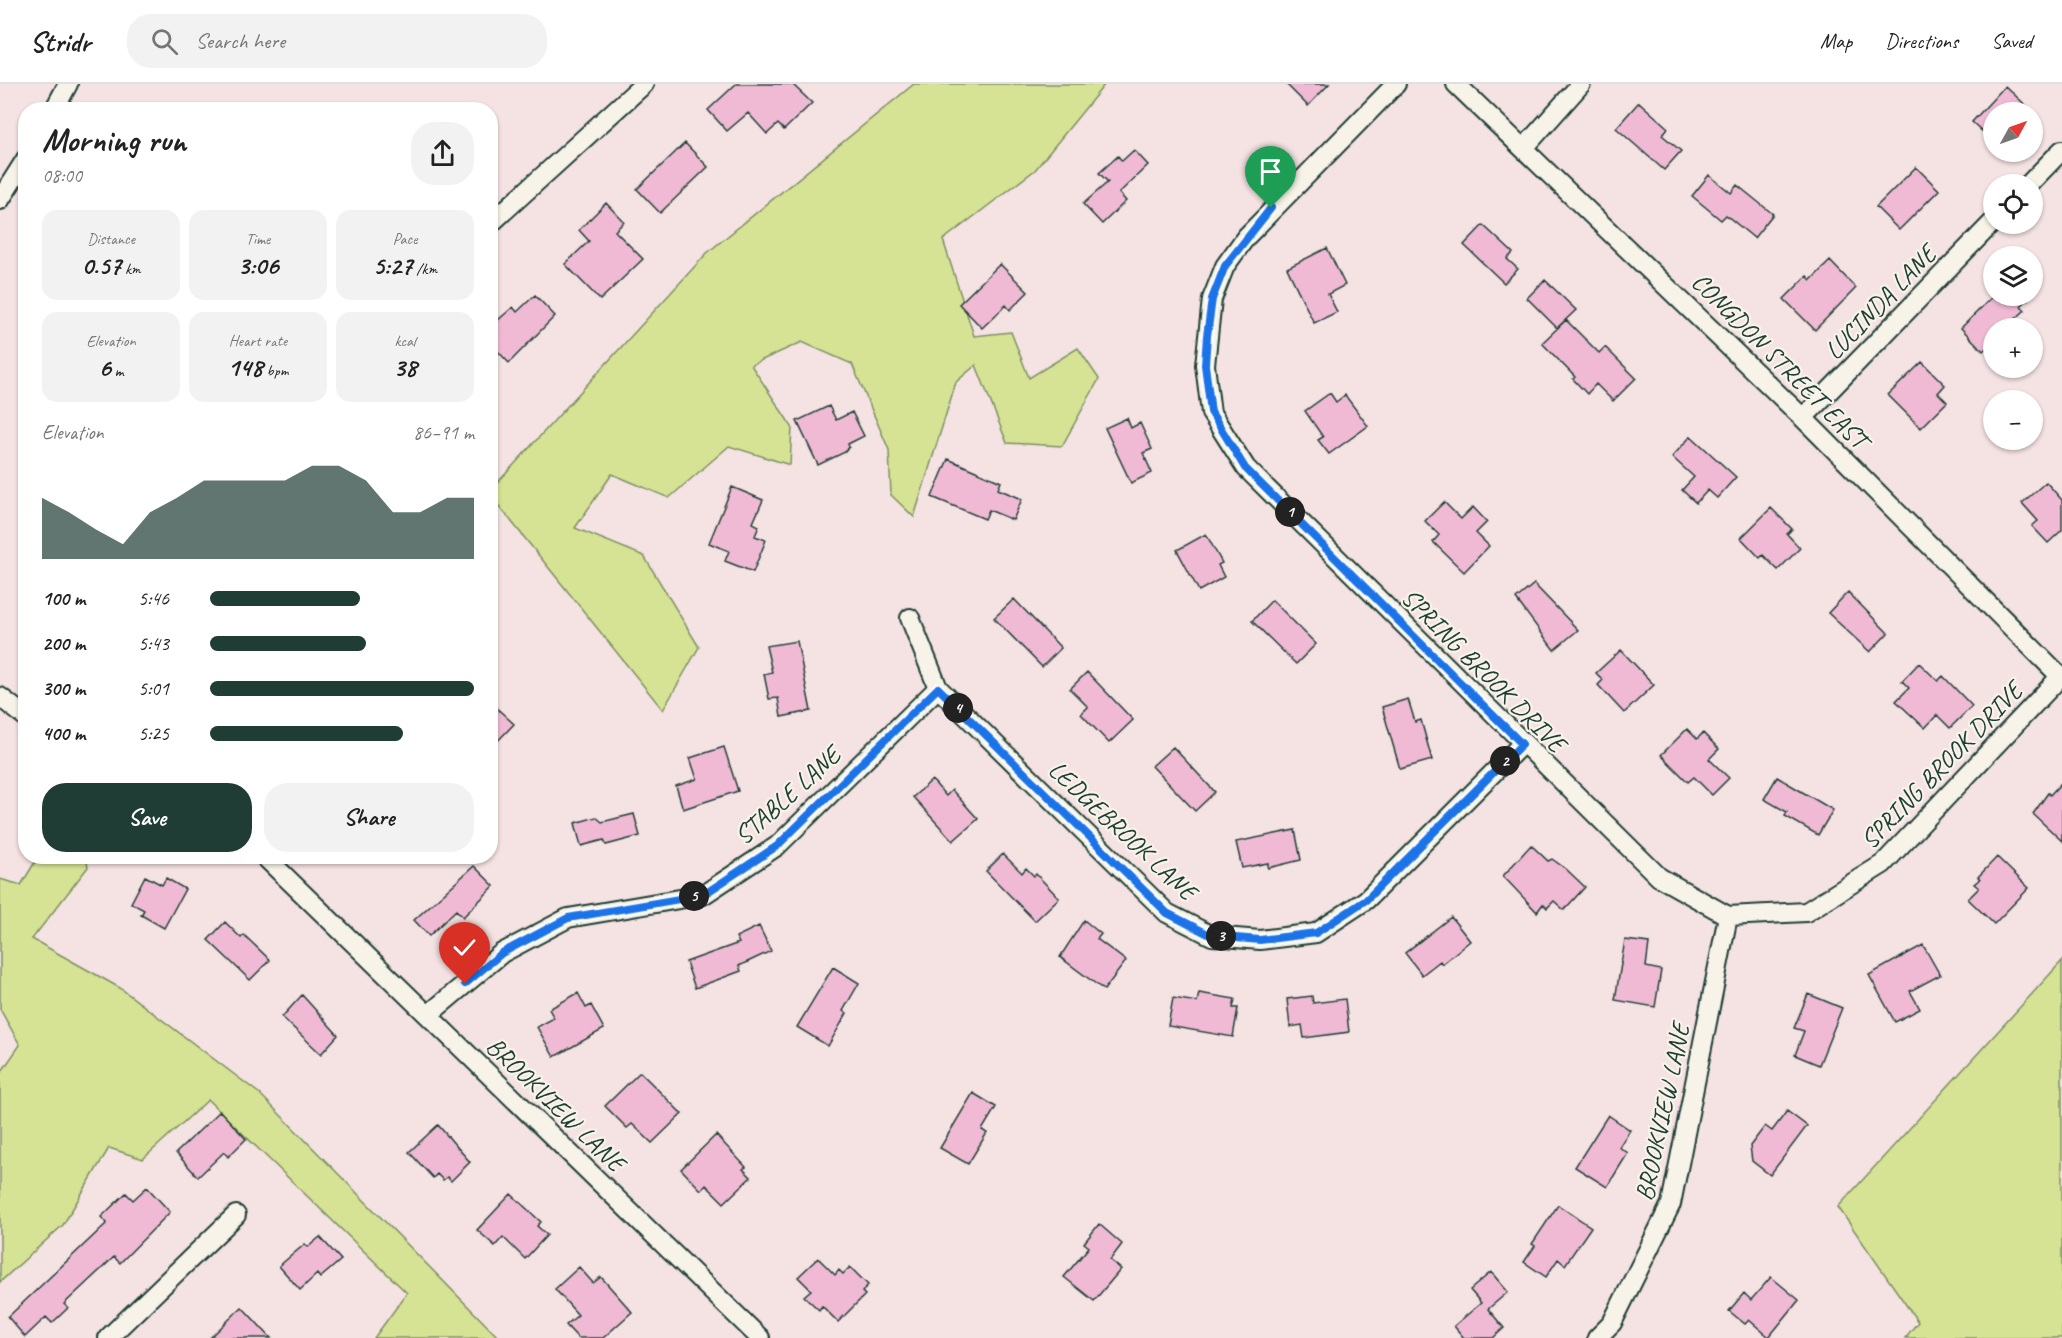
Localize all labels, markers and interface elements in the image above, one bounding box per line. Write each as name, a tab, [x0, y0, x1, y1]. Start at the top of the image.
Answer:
search box	[127, 14, 547, 68]
text: Stridr	[30, 24, 91, 59]
icon: search	[148, 25, 181, 58]
text: Search here	[196, 27, 285, 55]
text: Map	[1820, 28, 1852, 54]
text: Directions	[1885, 28, 1958, 54]
text: Saved	[1991, 28, 2032, 54]
north arrow	[1983, 102, 2043, 162]
map controls	[1983, 102, 2043, 450]
text: Morning run	[42, 119, 186, 161]
button: share	[411, 122, 474, 185]
pin	[1245, 146, 1296, 208]
icon: arrive	[1254, 155, 1287, 188]
text: 08:00	[42, 163, 82, 188]
button: locate	[1983, 174, 2043, 234]
text: Distance	[87, 229, 135, 249]
text: Time	[246, 229, 270, 249]
text: Pace	[393, 229, 417, 249]
street label: LUCINDA LANE	[1818, 235, 1946, 367]
button: layers	[1983, 246, 2043, 306]
text: 0.57	[81, 249, 121, 282]
text: 3:06	[238, 249, 278, 282]
text: 5:27	[373, 249, 412, 282]
text: km	[121, 259, 141, 279]
text: /km	[412, 259, 437, 279]
street label: CONGDON STREET EAST	[1685, 265, 1879, 460]
button: +	[1983, 318, 2043, 378]
text: Elevation	[86, 331, 136, 351]
text: Heart rate	[229, 331, 287, 351]
text: kcal	[394, 331, 416, 351]
text: 6	[98, 351, 111, 384]
text: 148	[228, 351, 263, 384]
text: 38	[393, 351, 417, 384]
text: m	[111, 361, 124, 381]
text: bpm	[263, 361, 288, 381]
button: −	[1983, 390, 2043, 450]
text: Elevation	[42, 420, 104, 445]
text: 86–91 m	[413, 420, 474, 445]
pin: 1	[1275, 497, 1305, 527]
text: 1	[1286, 502, 1294, 522]
street label: SPRING BROOK DRIVE	[1394, 581, 1576, 762]
text: 100 m	[42, 586, 85, 611]
text: 5:46	[138, 586, 169, 611]
text: 200 m	[42, 631, 85, 656]
text: 5:43	[138, 631, 169, 656]
street label: SPRING BROOK DRIVE	[1853, 672, 2032, 856]
text: 300 m	[42, 676, 85, 701]
text: 5:01	[138, 676, 169, 701]
pin: 4	[943, 693, 973, 723]
text: 4	[954, 698, 962, 718]
text: 400 m	[42, 721, 85, 746]
text: 5:25	[138, 721, 169, 746]
street label: STABLE LANE	[727, 737, 850, 852]
pin: 2	[1490, 746, 1520, 776]
text: 2	[1501, 751, 1509, 771]
street label: LEDGEBROOK LANE	[1042, 753, 1206, 910]
button: Save	[42, 783, 252, 852]
button: Share	[264, 783, 474, 852]
pin: 5	[679, 881, 709, 911]
text: 5	[691, 886, 697, 906]
pin: 3	[1206, 921, 1236, 951]
pin	[439, 922, 490, 984]
text: 3	[1217, 926, 1225, 946]
icon: check	[448, 931, 481, 964]
street label: BROOKVIEW LANE	[1628, 1017, 1698, 1204]
street label: BROOKVIEW LANE	[479, 1030, 635, 1182]

